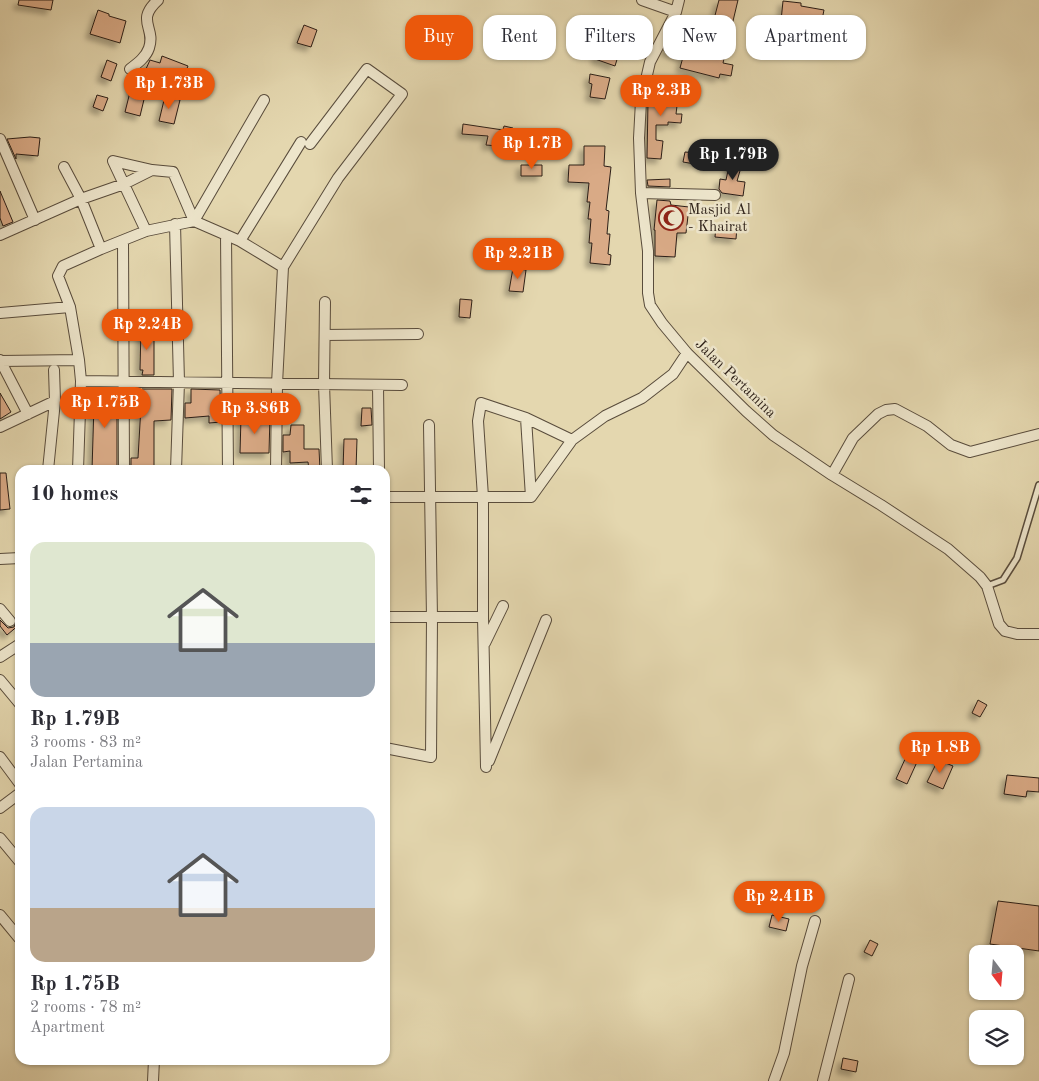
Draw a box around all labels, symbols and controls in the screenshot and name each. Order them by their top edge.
chip: Buy [405,15,473,60]
chip: Rent [483,15,556,60]
chip: Filters [566,15,653,60]
chip: New [663,15,736,60]
chip: Apartment [746,15,866,60]
pin: Rp 1.73B [117,68,221,110]
pin: Rp 2.3B [615,74,707,117]
text: Rp 1.73B [135,76,203,92]
text: Rp 2.3B [631,83,691,99]
pin: Rp 1.7B [486,128,578,170]
text: Rp 1.7B [502,136,562,152]
pin: Rp 1.79B [681,138,785,181]
text: Rp 1.79B [699,147,767,163]
place label: Masjid Al - Khairat [688,203,751,235]
mosque icon: Masjid Al - Khairat [658,205,684,231]
pin: Rp 2.21B [466,238,570,280]
text: Rp 2.21B [484,246,552,262]
pin: Rp 2.24B [95,308,199,351]
text: Rp 2.24B [113,317,181,333]
street label: Jalan Pertamina [692,337,779,422]
pin: Rp 1.75B [53,386,157,429]
pin: Rp 3.86B [203,392,307,435]
text: Rp 1.75B [71,395,139,411]
text: Rp 3.86B [221,401,289,417]
icon: filters [347,481,375,509]
text: 10 homes [30,484,118,505]
icon: home [158,575,248,665]
text: Rp 1.79B [30,709,120,730]
pin: Rp 1.8B [894,732,986,774]
text: 3 rooms · 83 m² [30,735,141,751]
text: Rp 1.8B [910,740,970,756]
text: Jalan Pertamina [30,755,143,771]
icon: home [158,840,248,930]
pin: Rp 2.41B [727,880,831,923]
text: Rp 2.41B [745,889,813,905]
north arrow [969,945,1024,1000]
map controls [969,945,1024,1065]
text: Rp 1.75B [30,974,120,995]
text: 2 rooms · 78 m² [30,1000,141,1016]
button: layers [969,1010,1024,1065]
text: Apartment [30,1020,105,1036]

